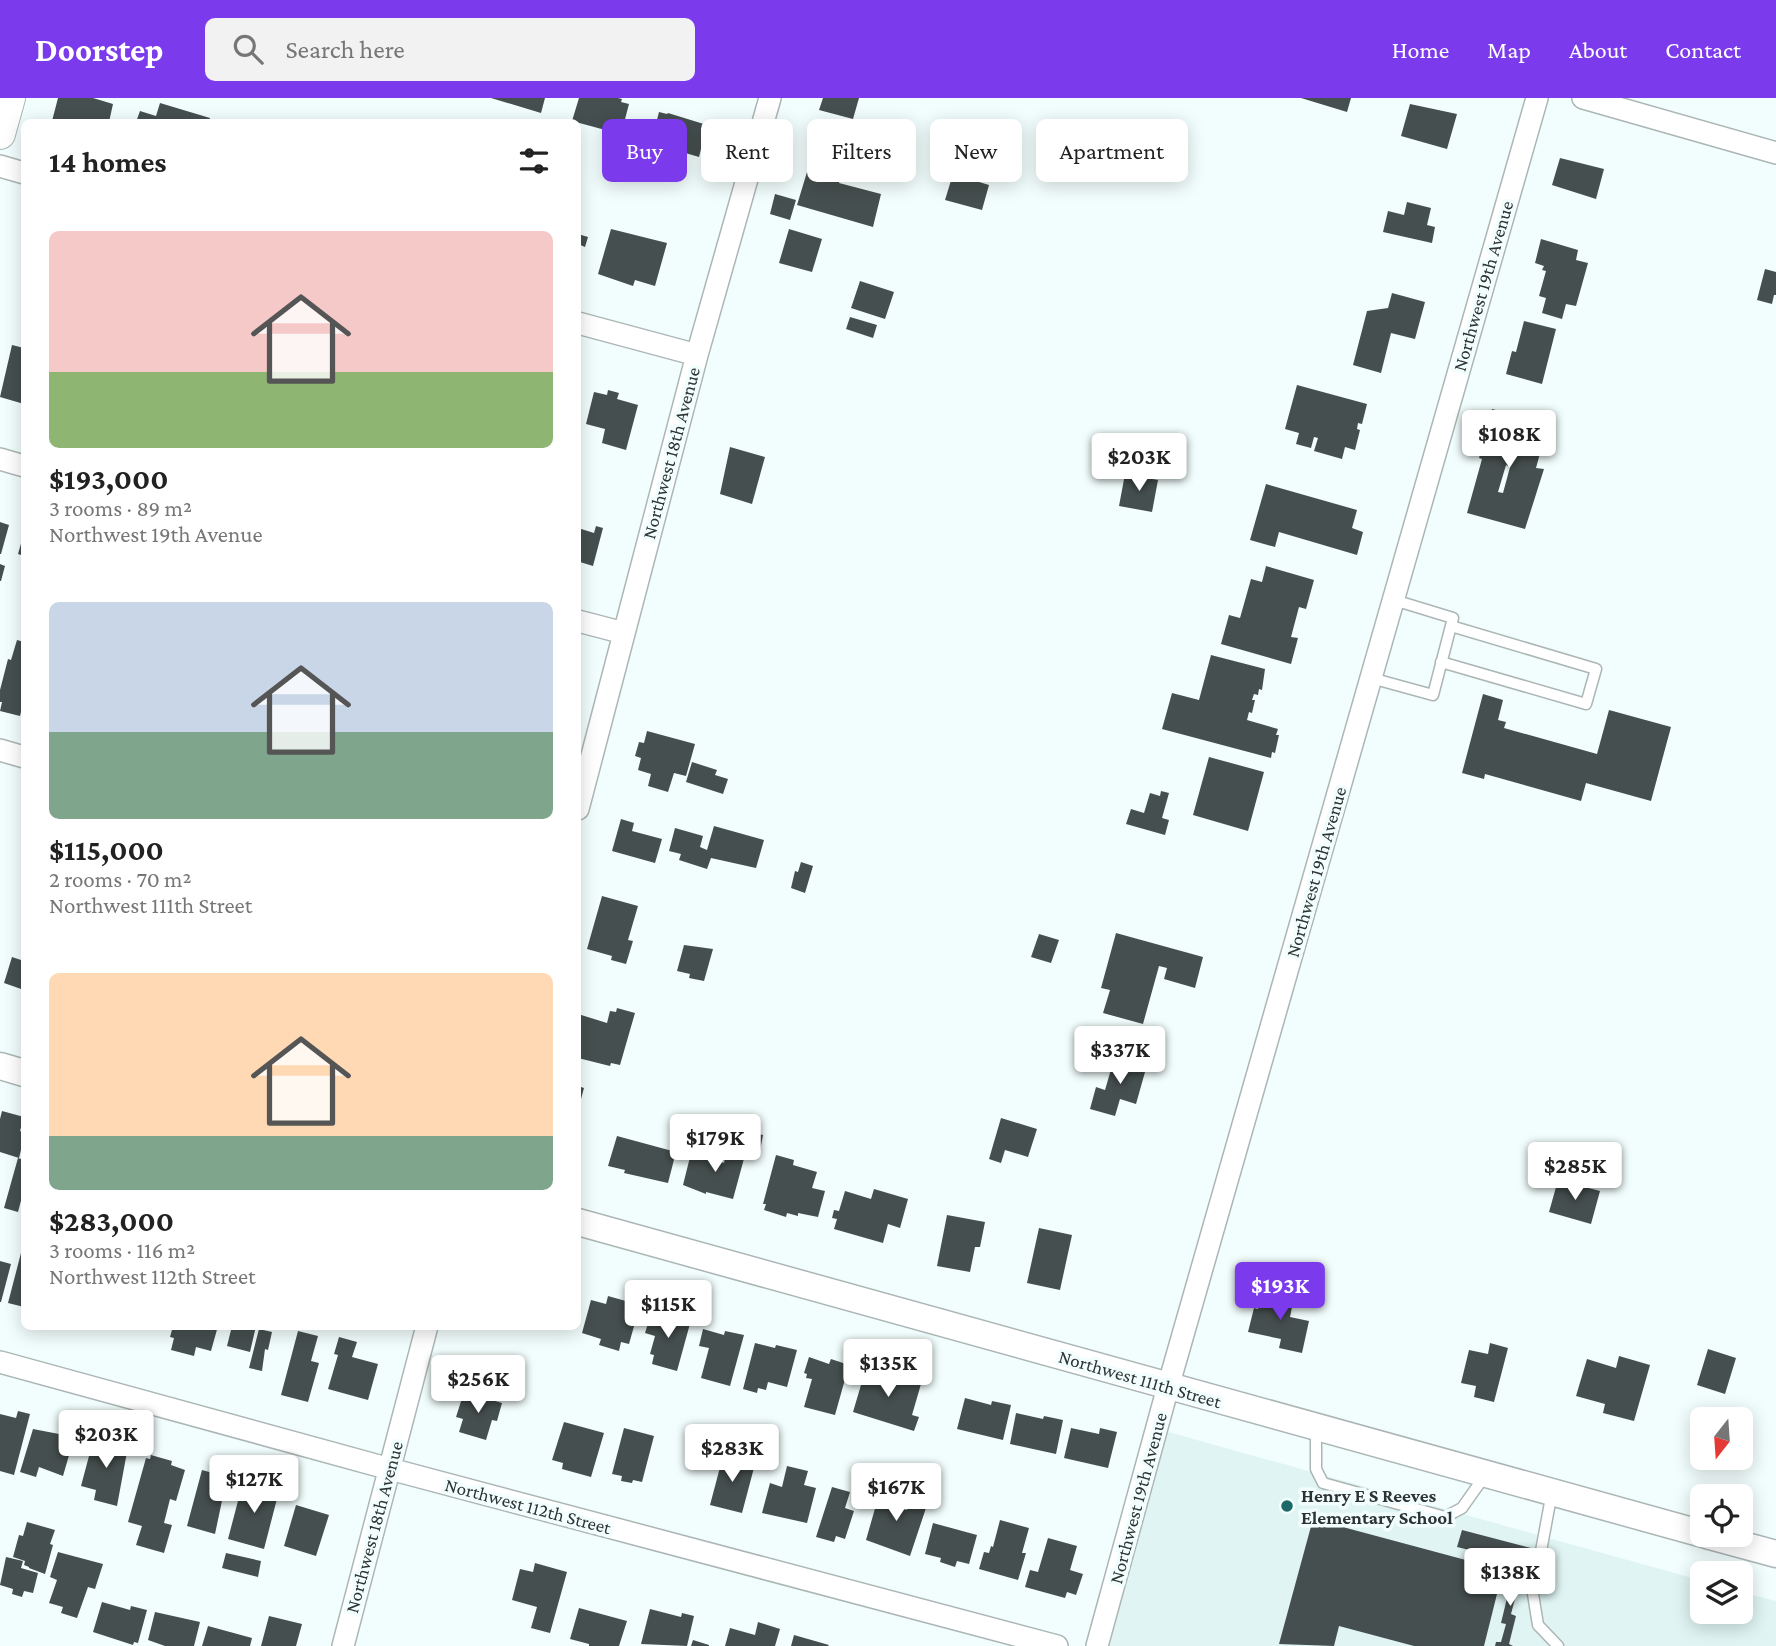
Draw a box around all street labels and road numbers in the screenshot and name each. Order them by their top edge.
street label: Northwest 19th Avenue [1449,198,1517,374]
street label: Northwest 18th Avenue [638,365,704,541]
street label: Northwest 19th Avenue [1282,784,1350,960]
street label: Northwest 111th Street [1056,1346,1224,1412]
street label: Northwest 19th Avenue [1105,1410,1171,1586]
street label: Northwest 18th Avenue [341,1439,407,1615]
street label: Northwest 112th Street [443,1474,614,1538]

